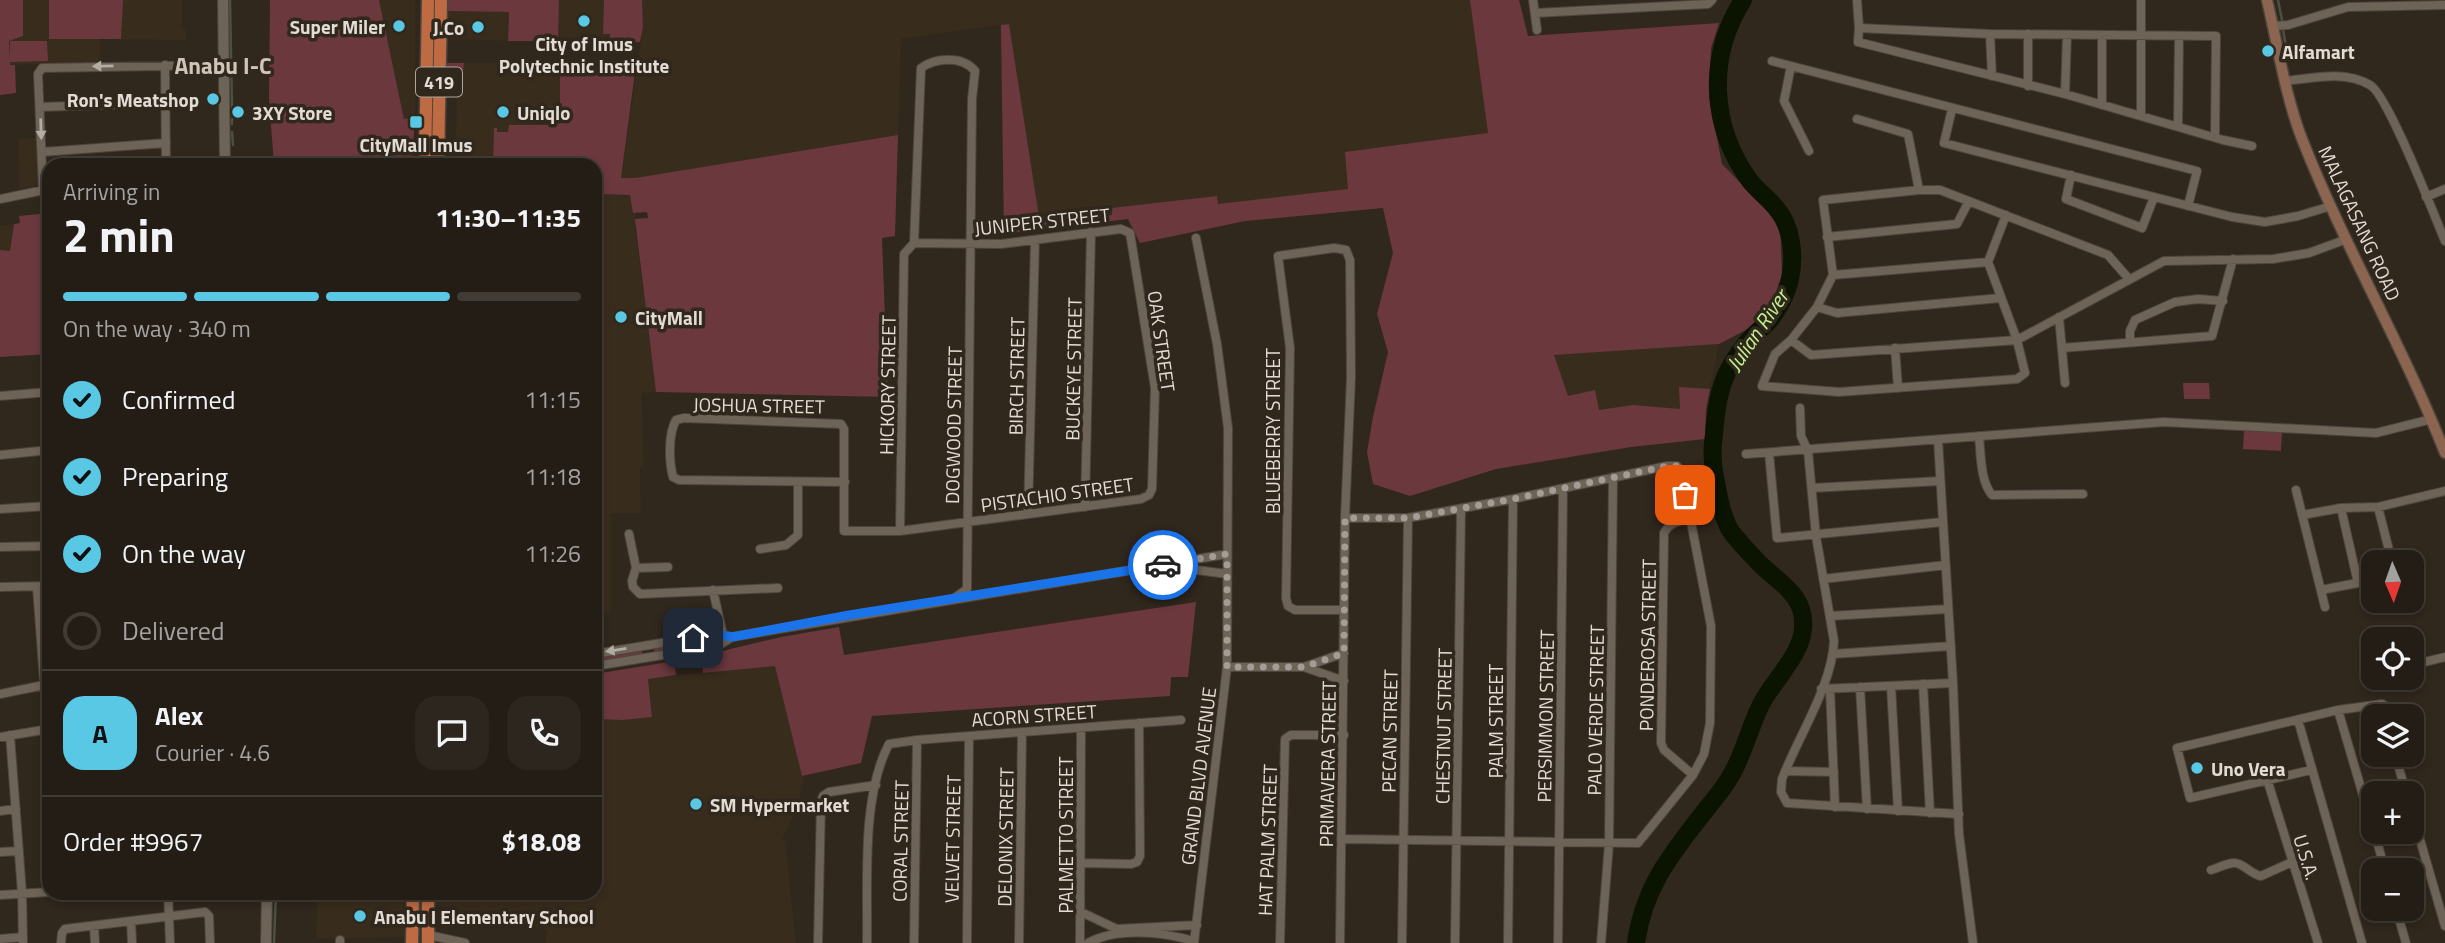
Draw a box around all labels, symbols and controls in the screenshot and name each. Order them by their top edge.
place label: Super Miler [290,12,385,41]
place label: J.Co [433,13,464,42]
marker: City of Imus Polytechnic Institute [576,13,592,29]
marker: Super Miler [391,18,407,34]
marker: J.Co [470,19,486,35]
place label: City of Imus Polytechnic Institute [499,29,669,80]
place label: Alfamart [2282,37,2355,66]
marker: Alfamart [2260,43,2276,59]
district label: Anabu I-C [174,48,272,83]
one-way arrow [91,61,113,72]
road number: 419 [416,68,462,96]
place label: Ron's Meatshop [67,85,199,114]
marker: Ron's Meatshop [205,91,221,107]
place label: 3XY Store [252,98,333,127]
place label: Uniqlo [517,98,570,127]
marker: 3XY Store [230,104,246,120]
marker: Uniqlo [495,104,511,120]
marker: CityMall Imus [408,114,424,130]
one-way arrow [35,119,46,141]
place label: CityMall Imus [360,130,472,159]
street label: MALAGASANG ROAD [2311,141,2409,305]
text: Arriving in [63,174,160,209]
text: 11:30–11:35 [435,198,581,237]
street label: JUNIPER STREET [973,199,1111,243]
text: 2 min [63,200,175,270]
water label: Julian River [1718,281,1797,377]
street label: OAK STREET [1141,289,1183,393]
street label: BUCKEYE STREET [1057,297,1089,441]
place label: CityMall [635,303,703,332]
marker: CityMall [613,309,629,325]
text: On the way · 340 m [63,311,251,346]
street label: HICKORY STREET [871,315,903,455]
street label: BIRCH STREET [1000,317,1032,435]
street label: DOGWOOD STREET [937,346,969,504]
street label: BLUEBERRY STREET [1258,348,1287,514]
text: Confirmed [122,380,236,419]
icon: check [63,381,101,419]
text: 11:15 [524,382,581,417]
street label: JOSHUA STREET [693,389,825,421]
text: Preparing [122,457,228,496]
icon: check [63,458,101,496]
text: 11:18 [524,459,581,494]
pin [1655,465,1715,525]
street label: PISTACHIO STREET [979,469,1135,519]
icon: bag [1666,476,1704,514]
courier [1128,530,1198,600]
text: On the way [122,534,246,573]
icon: check [63,535,101,573]
text: 11:26 [524,536,581,571]
icon: car [1144,546,1182,584]
north arrow [2361,550,2424,612]
map controls [2361,550,2424,921]
street label: PONDEROSA STREET [1631,559,1663,731]
pin [663,608,723,668]
text: Delivered [122,611,225,650]
icon: home [674,619,712,657]
street label: PALO VERDE STREET [1579,624,1611,796]
button: locate [2361,627,2424,690]
street label: PERSIMMON STREET [1529,629,1561,803]
one-way arrow [605,645,627,656]
street label: CHESTNUT STREET [1427,648,1459,804]
street label: PALM STREET [1481,664,1510,778]
street label: PECAN STREET [1373,669,1405,793]
street label: PRIMAVERA STREET [1311,681,1343,847]
street label: GRAND BLVD AVENUE [1173,685,1223,867]
text: Alex [155,696,203,735]
button: chat [415,696,489,770]
button: phone [507,696,581,770]
street label: ACORN STREET [970,696,1098,734]
button: layers [2361,704,2424,767]
text: A [92,714,108,753]
text: Courier · 4.6 [155,735,270,770]
place label: Uno Vera [2211,754,2286,783]
street label: PALMETTO STREET [1051,757,1080,913]
marker: Uno Vera [2189,760,2205,776]
street label: HAT PALM STREET [1250,764,1284,916]
street label: DELONIX STREET [989,767,1021,907]
street label: VELVET STREET [936,775,968,903]
street label: CORAL STREET [884,780,916,902]
button: + [2361,781,2424,844]
place label: SM Hypermarket [710,790,849,819]
marker: SM Hypermarket [688,796,704,812]
text: Order #9967 [63,822,203,861]
text: $18.08 [502,822,581,861]
street label: U.S.A. [2286,831,2328,883]
button: − [2361,858,2424,921]
place label: Anabu I Elementary School [374,902,594,931]
marker: Anabu I Elementary School [352,908,368,924]

